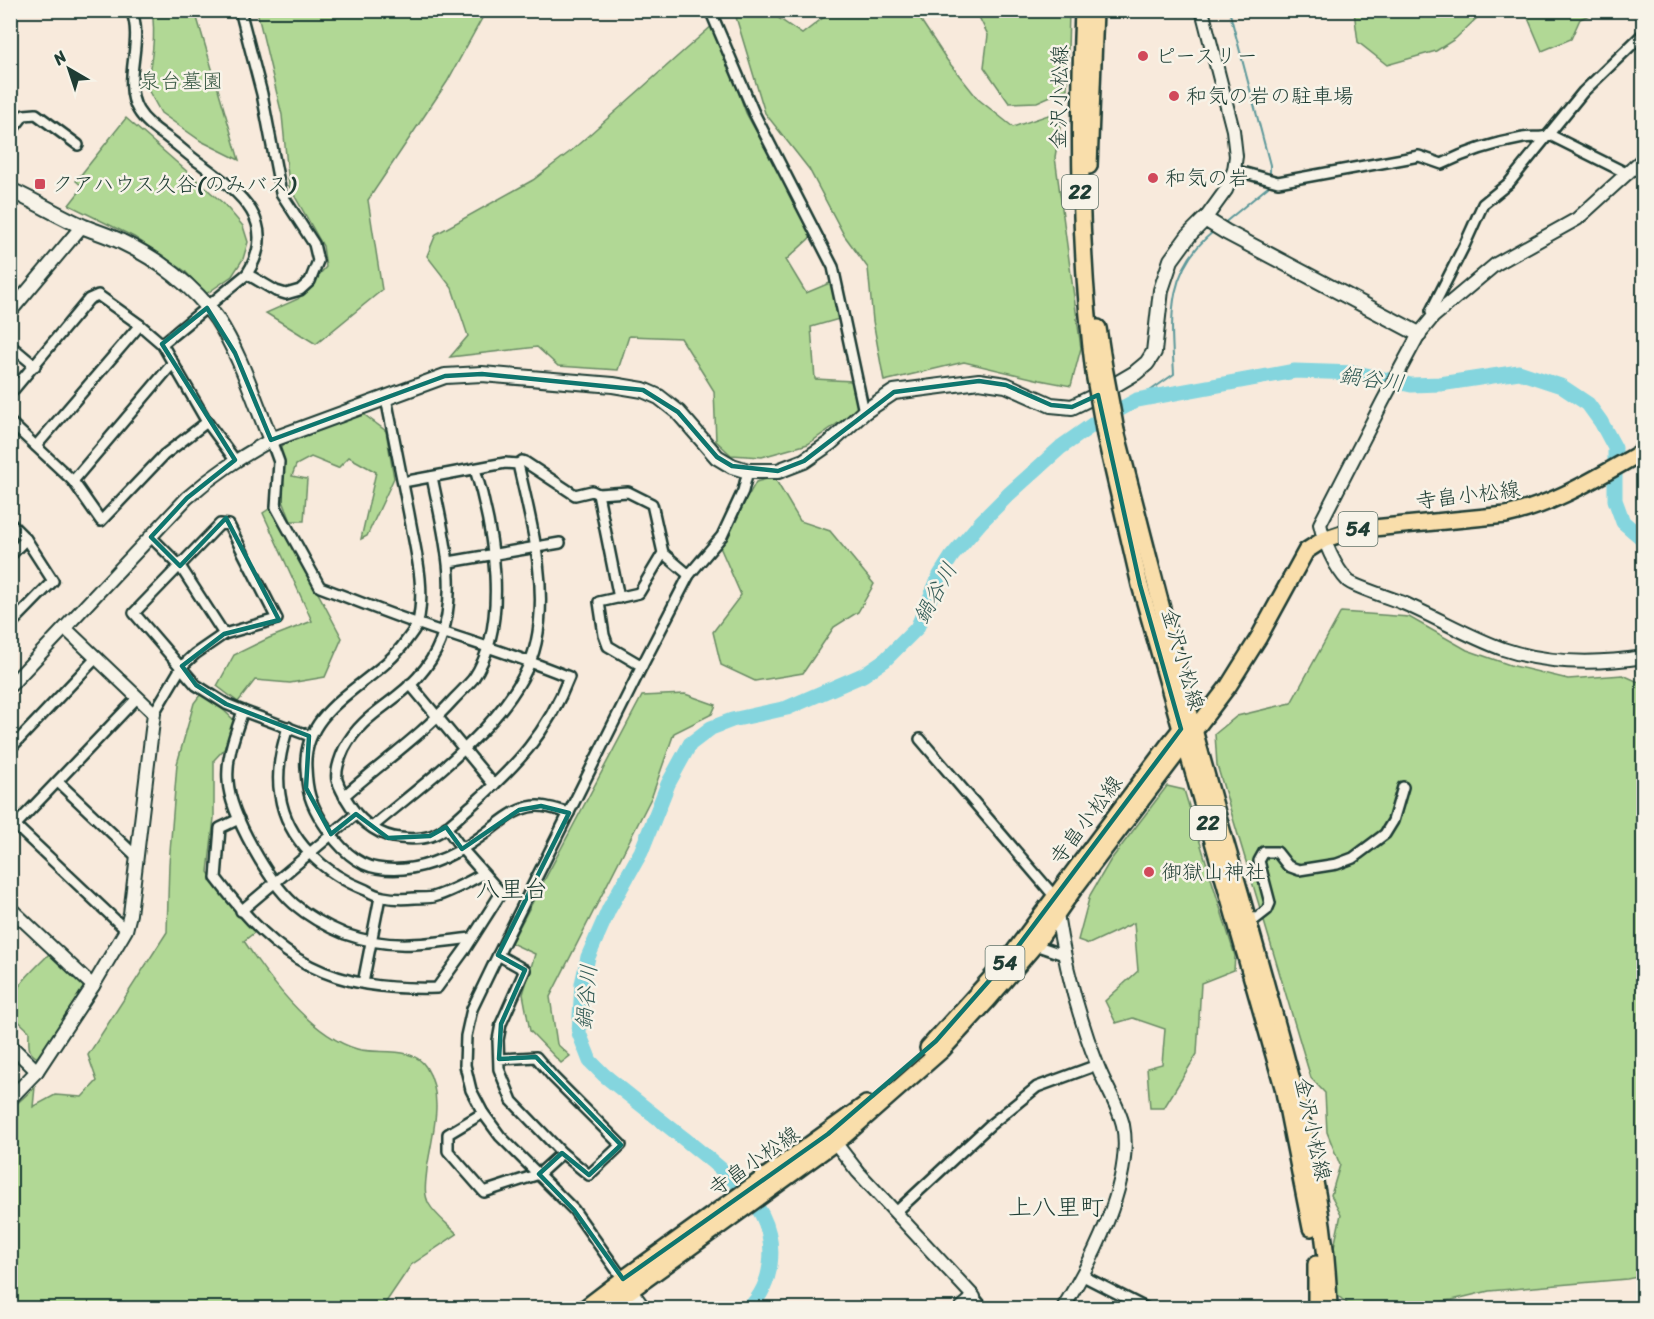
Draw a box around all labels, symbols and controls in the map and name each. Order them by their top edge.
place label: ピースリー [1155,37,1258,75]
north arrow [39,39,99,99]
text: N [46,42,74,73]
street label: 金沢小松線 [1039,44,1079,150]
marker: ピースリー [1136,49,1150,63]
park label: 泉台墓園 [139,62,223,100]
place label: 和気の岩の駐車場 [1186,77,1354,115]
marker: 和気の岩の駐車場 [1167,89,1181,103]
place label: 和気の岩 [1165,159,1249,197]
place label: クアハウス久谷(のみバス) [52,165,297,203]
marker: 和気の岩 [1146,171,1160,185]
road number: 22 [1062,175,1098,209]
marker: クアハウス久谷(のみバス) [33,177,47,191]
water label: 鍋谷川 [1337,355,1407,403]
street label: 寺畠小松線 [1414,470,1522,520]
road number: 54 [1338,512,1378,546]
water label: 鍋谷川 [902,555,968,631]
street label: 金沢小松線 [1150,603,1216,715]
street label: 寺畠小松線 [1039,767,1133,873]
road number: 22 [1190,806,1226,840]
place label: 御獄山神社 [1161,853,1266,891]
marker: 御獄山神社 [1142,865,1156,879]
district label: 八里台 [476,868,548,910]
road number: 54 [986,946,1024,980]
water label: 鍋谷川 [564,962,608,1032]
street label: 金沢小松線 [1283,1074,1343,1184]
street label: 寺畠小松線 [700,1115,808,1207]
district label: 上八里町 [1008,1186,1104,1228]

